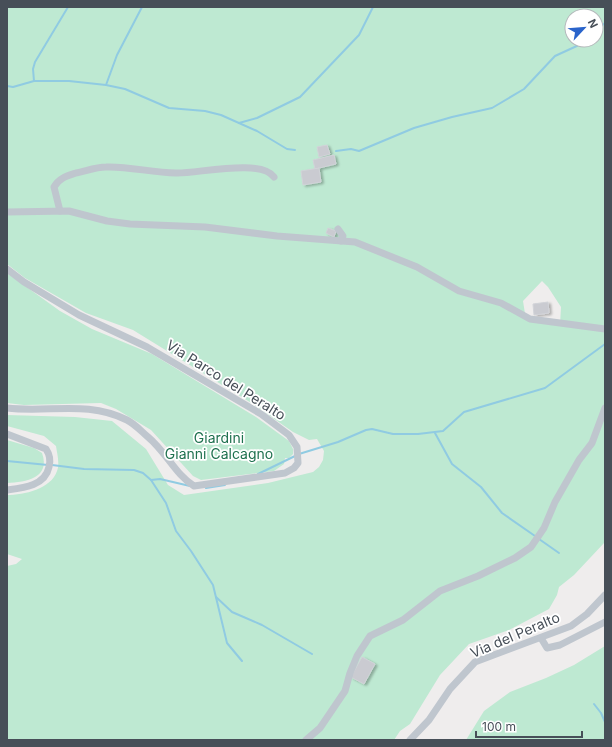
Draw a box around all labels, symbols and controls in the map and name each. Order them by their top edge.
north arrow [564,8,604,48]
text: N [585,17,601,30]
street label: Via Parco del Peralto [163,336,289,423]
park label: Giardini Gianni Calcagno [165,429,273,462]
street label: Via del Peralto [468,608,562,661]
scale bar [476,713,582,739]
text: 100 m [482,719,516,734]

